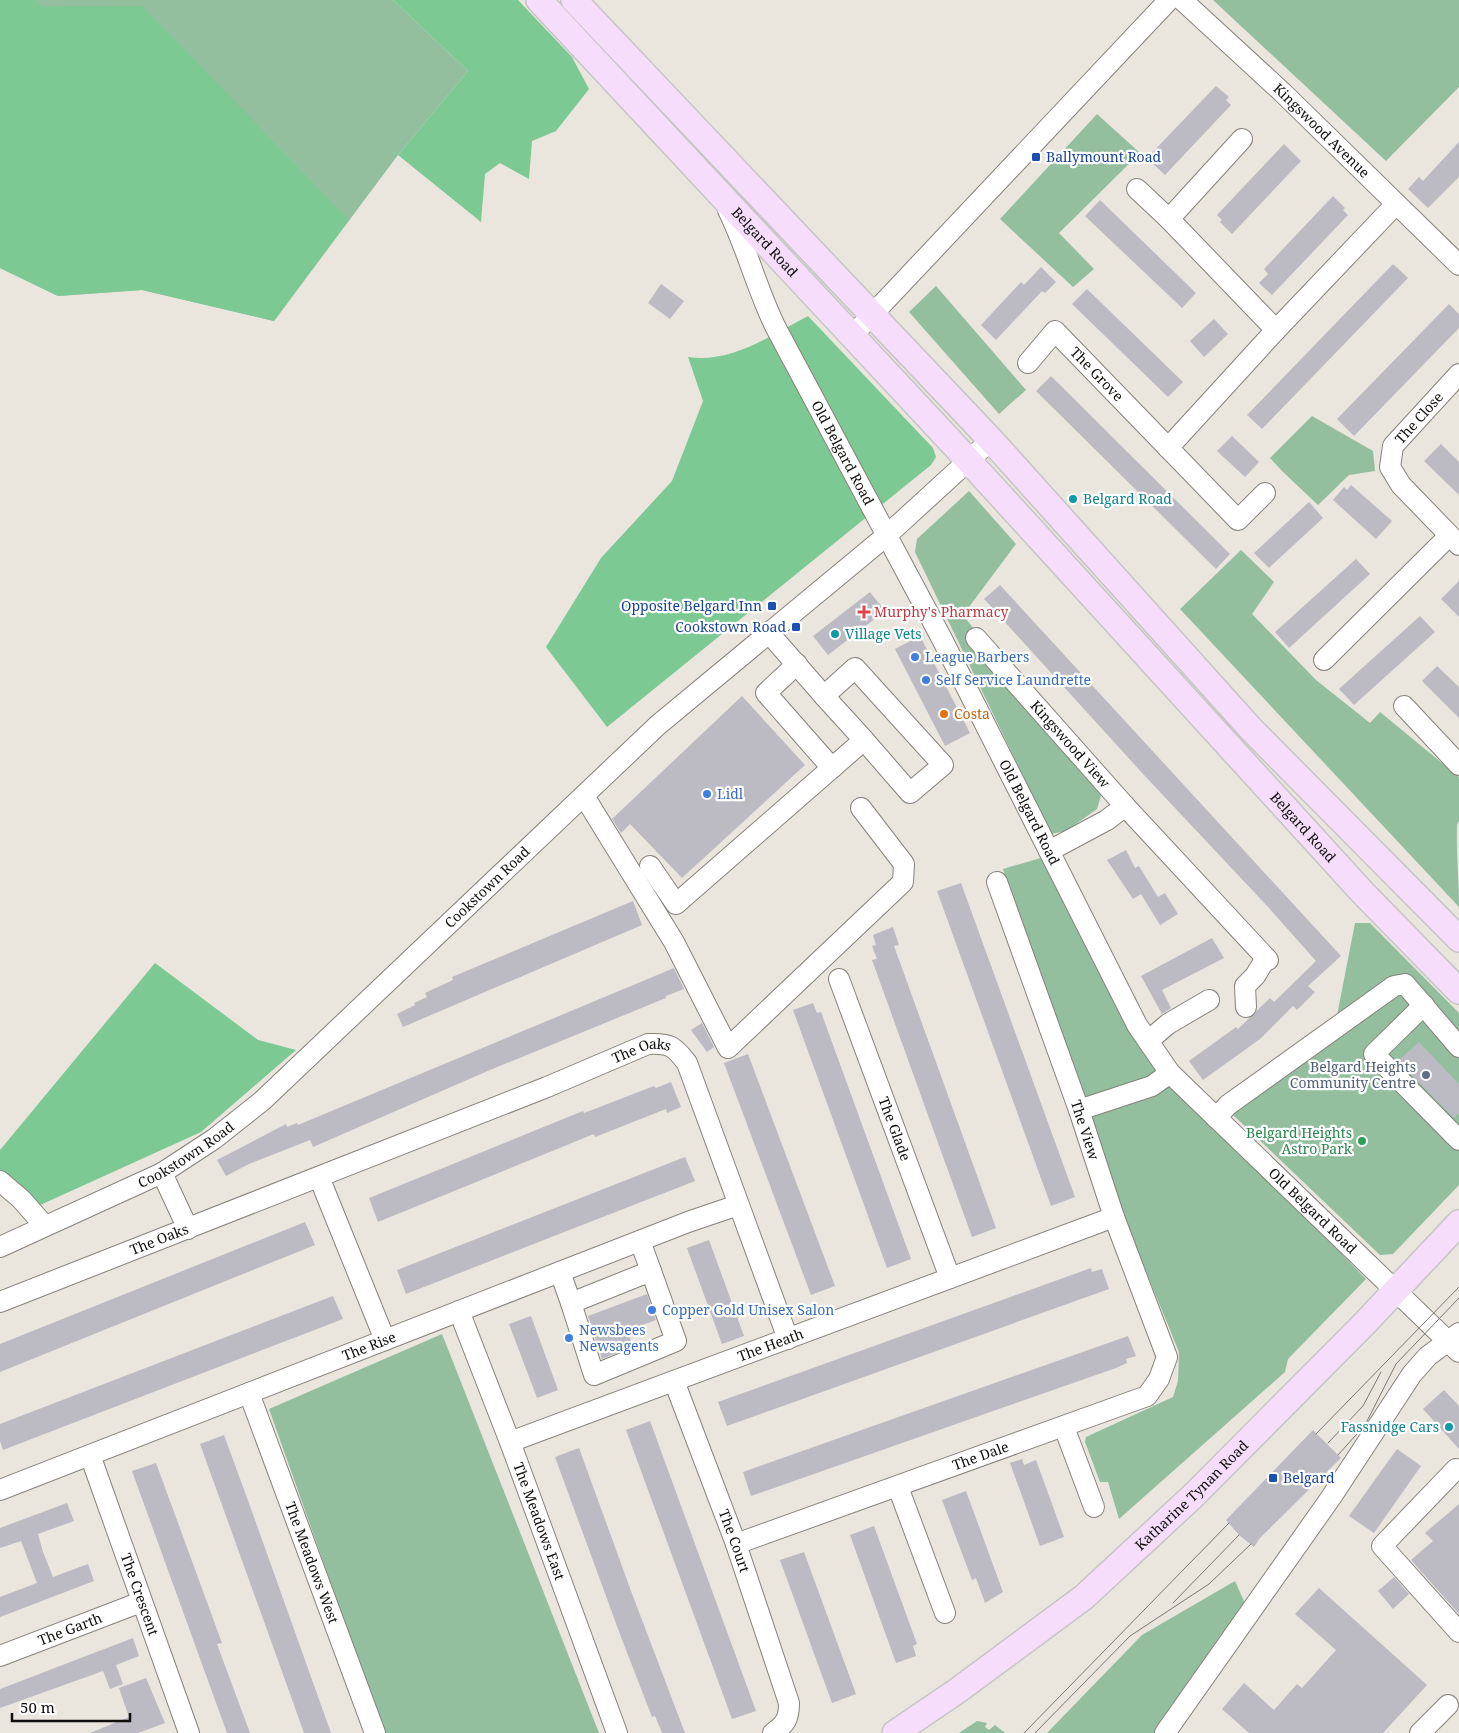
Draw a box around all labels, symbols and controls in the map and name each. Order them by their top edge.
street label: Kingswood Avenue [1269,79,1374,182]
place label: Ballymount Road [1046,147,1162,166]
marker: Ballymount Road [1030,151,1042,163]
street label: Belgard Road [728,203,803,281]
street label: The Grove [1066,342,1128,405]
street label: The Close [1390,388,1447,448]
street label: Old Belgard Road [807,397,879,509]
place label: Belgard Road [1083,489,1172,508]
marker: Belgard Road [1067,493,1079,505]
place label: Opposite Belgard Inn [621,596,762,615]
marker: Opposite Belgard Inn [766,600,778,612]
place label: Murphy's Pharmacy [874,602,1009,621]
marker: Murphy's Pharmacy [858,606,870,618]
place label: Cookstown Road [675,617,786,636]
marker: Cookstown Road [790,621,802,633]
place label: Village Vets [845,624,922,643]
marker: Village Vets [829,628,841,640]
place label: League Barbers [925,647,1029,666]
marker: League Barbers [909,651,921,663]
place label: Self Service Laundrette [936,670,1091,689]
marker: Self Service Laundrette [920,674,932,686]
street label: Kingswood View [1027,696,1115,792]
place label: Costa [954,704,990,723]
marker: Costa [938,708,950,720]
street label: Old Belgard Road [995,756,1065,868]
place label: Lidl [717,784,744,803]
marker: Lidl [701,788,713,800]
street label: Belgard Road [1266,788,1341,866]
street label: Cookstown Road [440,841,534,932]
street label: The Oaks [609,1034,674,1067]
place label: Belgard Heights Community Centre [1290,1057,1416,1092]
marker: Belgard Heights Community Centre [1420,1069,1432,1081]
street label: The Glade [875,1094,916,1164]
street label: The View [1067,1097,1104,1163]
street label: Cookstown Road [135,1117,238,1192]
place label: Belgard Heights Astro Park [1246,1123,1353,1158]
marker: Belgard Heights Astro Park [1356,1135,1368,1147]
street label: Old Belgard Road [1265,1163,1362,1258]
street label: The Oaks [127,1219,191,1259]
place label: Copper Gold Unisex Salon [662,1300,834,1319]
marker: Copper Gold Unisex Salon [646,1304,658,1316]
place label: Newsbees Newsagents [579,1320,659,1355]
street label: The Heath [735,1324,806,1365]
street label: The Rise [339,1327,398,1365]
marker: Newsbees Newsagents [563,1332,575,1344]
place label: Fassnidge Cars [1341,1417,1439,1436]
marker: Fassnidge Cars [1443,1421,1455,1433]
street label: Katharine Tynan Road [1131,1436,1252,1554]
street label: The Dale [950,1437,1011,1474]
street label: The Meadows East [509,1460,570,1582]
place label: Belgard [1283,1468,1335,1487]
marker: Belgard [1267,1472,1279,1484]
street label: The Meadows West [281,1499,344,1626]
street label: The Court [715,1507,755,1575]
street label: The Crescent [117,1551,164,1638]
street label: The Garth [35,1608,105,1650]
scale bar [12,1690,130,1722]
text: 50 m [20,1697,55,1717]

